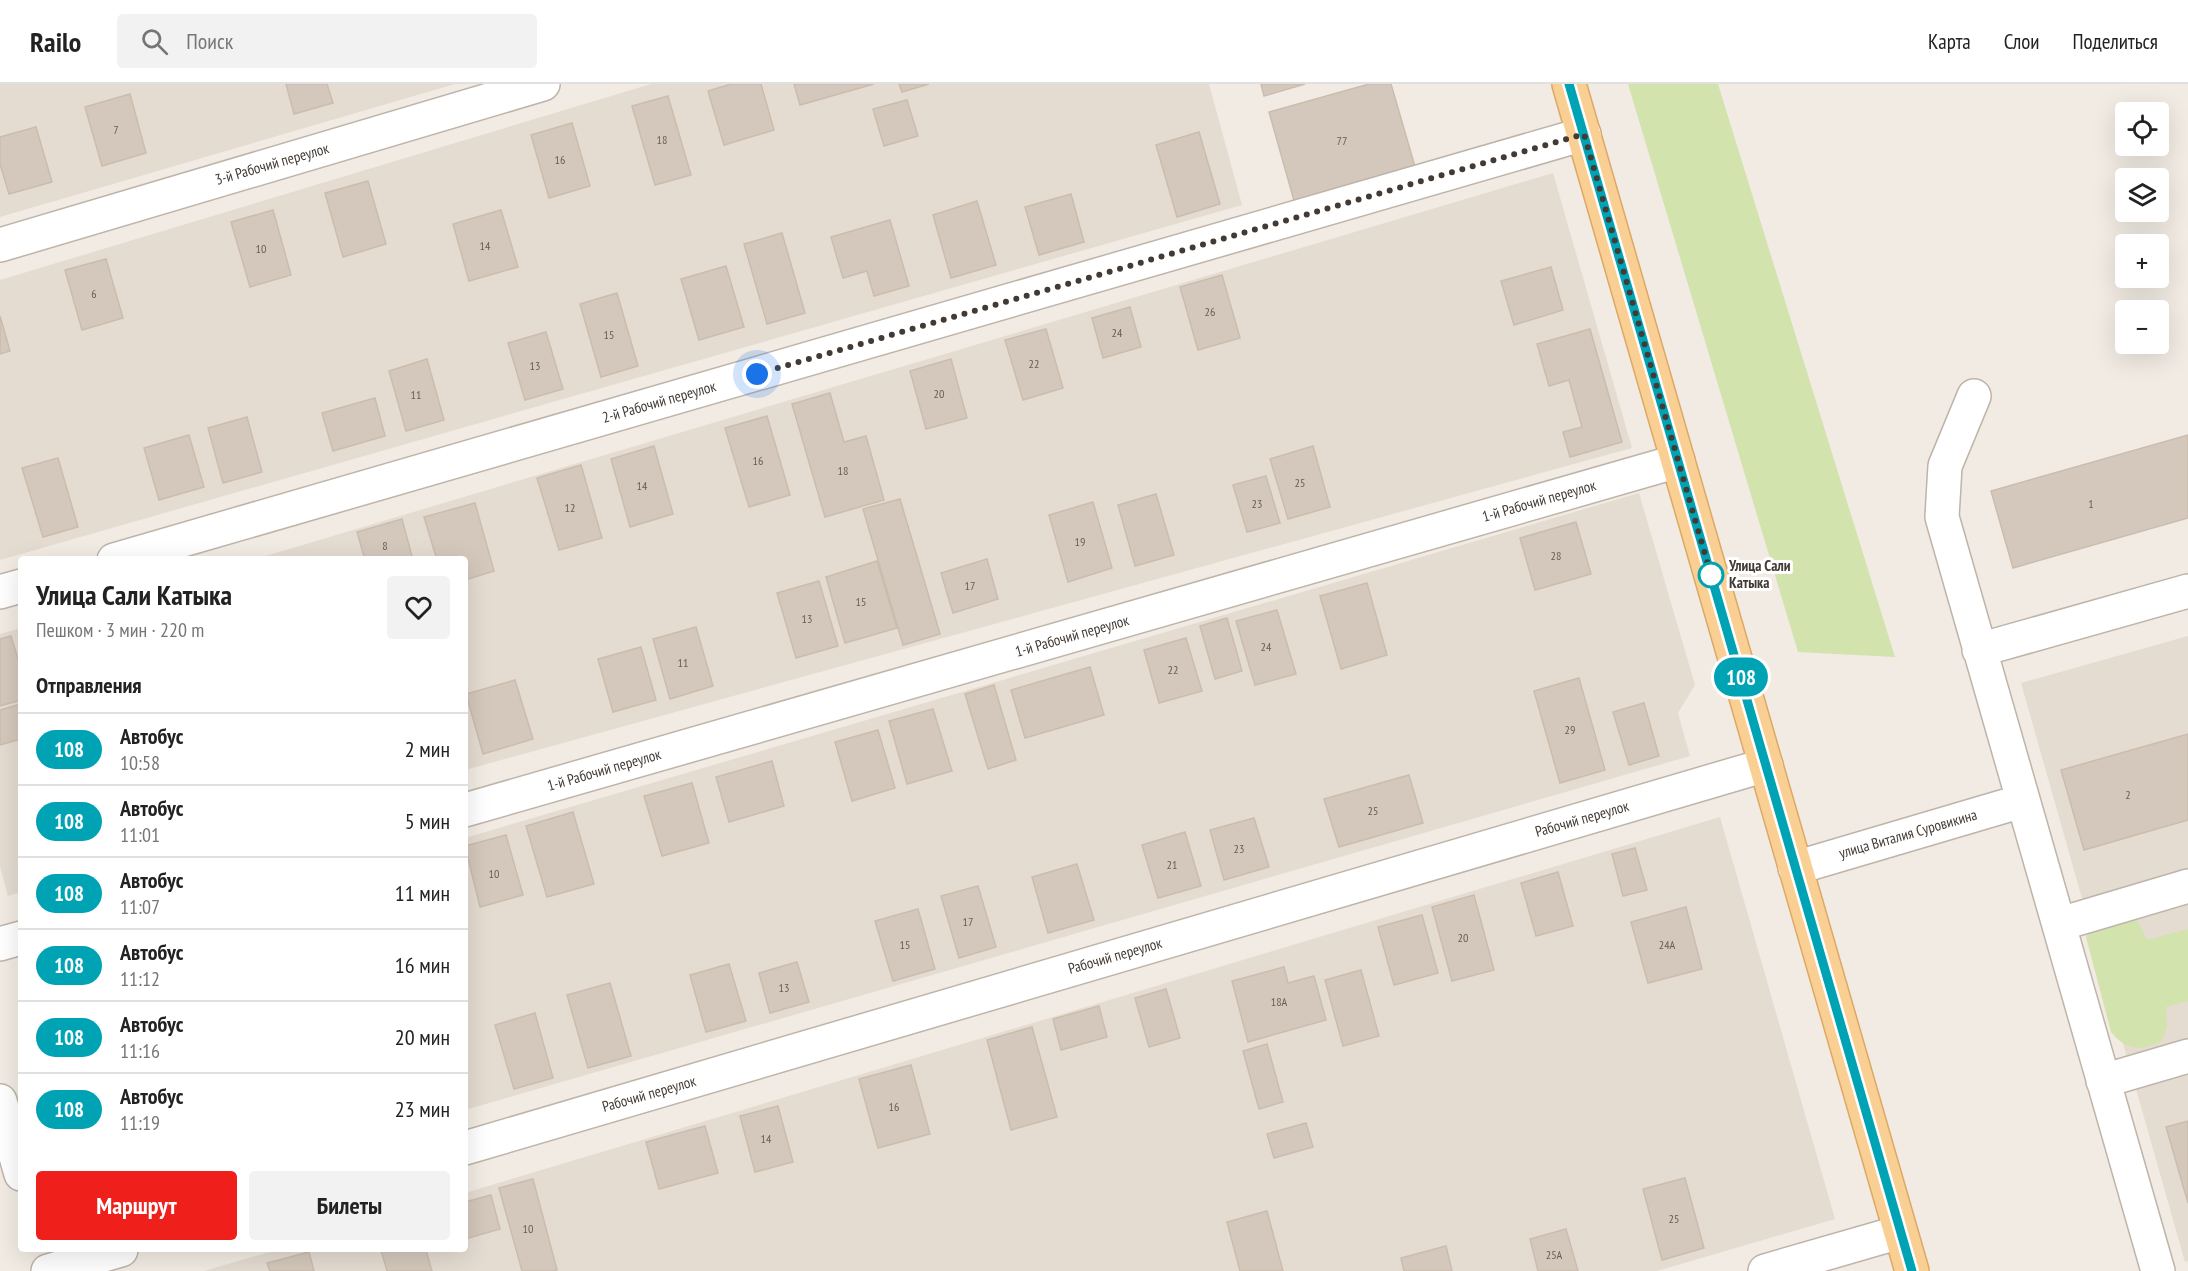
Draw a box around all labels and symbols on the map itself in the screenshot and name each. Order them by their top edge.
house number: 7 [113,122,119,137]
house number: 18 [657,132,667,147]
house number: 77 [1337,133,1347,148]
street label: 3-й Рабочий переулок [213,138,331,189]
house number: 16 [555,152,565,167]
house number: 14 [480,238,491,253]
house number: 10 [256,241,266,256]
house number: 6 [91,286,97,301]
house number: 26 [1205,304,1215,319]
house number: 24 [1112,325,1123,340]
house number: 15 [604,327,614,342]
house number: 22 [1029,356,1039,371]
house number: 13 [530,358,540,373]
your location [742,359,772,389]
street label: 2-й Рабочий переулок [600,376,718,427]
house number: 20 [934,386,944,401]
house number: 11 [411,387,421,402]
house number: 16 [753,453,763,468]
house number: 18 [838,463,848,478]
house number: 25 [1295,475,1305,490]
street label: 1-й Рабочий переулок [1480,475,1598,526]
house number: 14 [637,478,648,493]
house number: 23 [1252,496,1262,511]
house number: 1 [2088,496,2094,511]
house number: 12 [565,500,575,515]
house number: 19 [1075,534,1085,549]
house number: 8 [382,538,388,553]
house number: 28 [1551,548,1561,563]
place label: Улица Сали Катыка [1728,556,1791,592]
marker: Улица Сали Катыка [1698,562,1724,588]
house number: 17 [965,578,975,593]
house number: 15 [856,594,866,609]
street label: 1-й Рабочий переулок [1013,610,1131,661]
house number: 13 [802,611,812,626]
house number: 24 [1261,639,1272,654]
house number: 11 [678,655,688,670]
line badge: 108 [1706,658,1776,696]
house number: 22 [1168,662,1178,677]
house number: 29 [1565,722,1575,737]
street label: 1-й Рабочий переулок [545,744,663,795]
house number: 2 [2125,787,2131,802]
street label: Рабочий переулок [1533,796,1631,841]
house number: 25 [1368,803,1378,818]
street label: улица Виталия Суровикина [1837,805,1979,862]
house number: 23 [1234,841,1244,856]
house number: 21 [1167,857,1177,872]
house number: 10 [489,866,499,881]
house number: 17 [963,914,973,929]
house number: 20 [1458,930,1468,945]
street label: Рабочий переулок [1066,933,1164,978]
house number: 15 [900,937,910,952]
house number: 24А [1659,937,1676,952]
house number: 13 [779,980,789,995]
house number: 18А [1271,994,1288,1009]
street label: Рабочий переулок [600,1071,698,1116]
house number: 16 [889,1099,899,1114]
house number: 14 [761,1131,772,1146]
house number: 25 [1669,1211,1679,1226]
house number: 10 [523,1221,533,1236]
house number: 25А [1546,1247,1563,1262]

